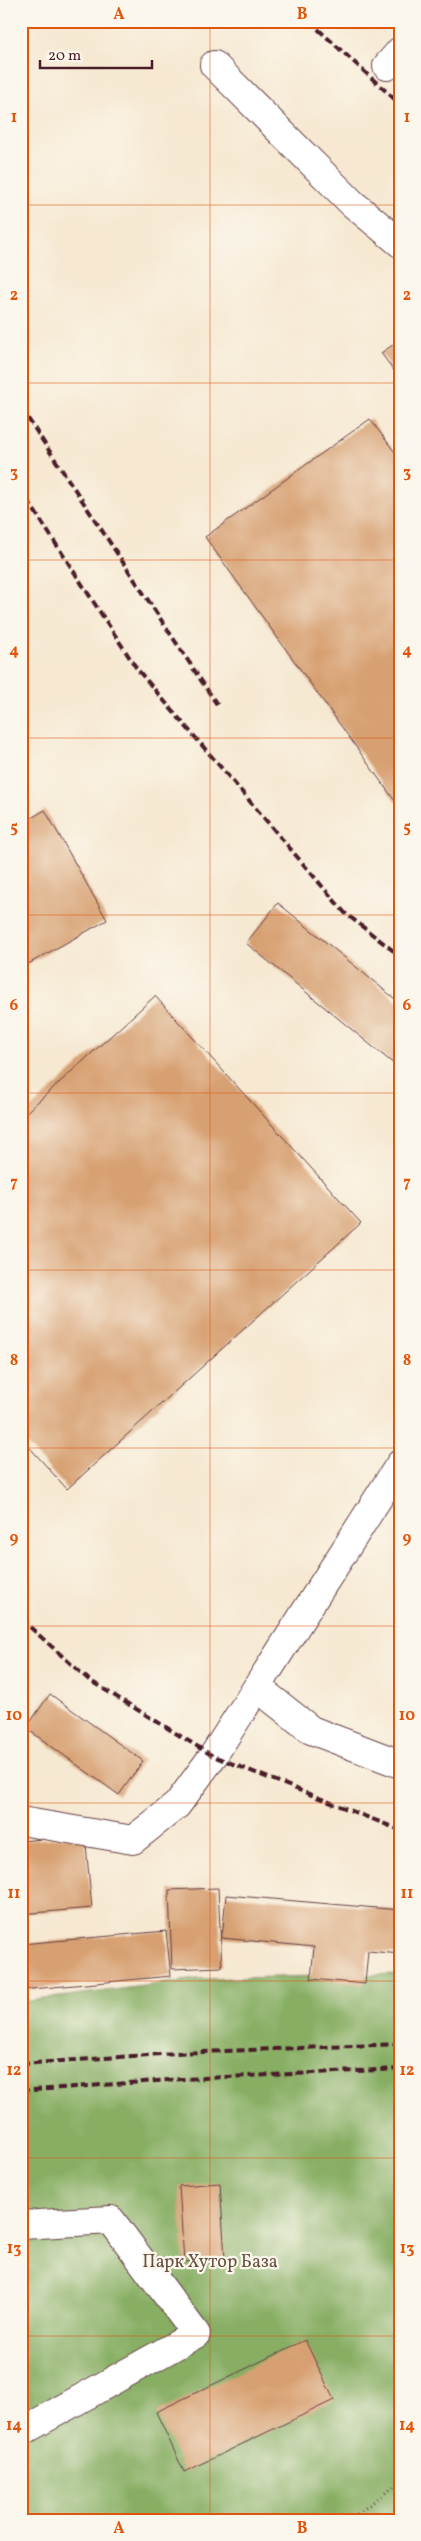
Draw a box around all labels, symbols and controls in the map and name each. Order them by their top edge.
text: A [113,4,125,26]
text: B [297,4,308,26]
scale bar [40,38,152,70]
text: 20 m [48,46,81,67]
text: 1 [11,107,17,129]
text: 1 [404,107,410,129]
text: 2 [10,285,18,307]
text: 2 [403,285,411,307]
text: 3 [10,462,18,484]
text: 3 [403,462,411,484]
text: 4 [9,640,19,662]
text: 4 [402,640,412,662]
text: 5 [10,817,18,839]
text: 5 [403,817,411,839]
text: 6 [10,995,19,1017]
text: 6 [403,995,412,1017]
text: 7 [10,1172,18,1194]
text: 7 [403,1172,411,1194]
text: 8 [10,1350,18,1372]
text: 8 [403,1350,411,1372]
text: 9 [10,1528,19,1550]
text: 9 [403,1528,412,1550]
text: 10 [6,1705,22,1727]
text: 10 [399,1705,415,1727]
text: 11 [8,1883,20,1905]
text: 11 [401,1883,413,1905]
text: 12 [7,2060,21,2082]
text: 12 [400,2060,414,2082]
text: 13 [7,2238,21,2260]
text: 13 [400,2238,414,2260]
park label: Парк Хутор База [142,2250,278,2275]
text: 14 [6,2415,22,2437]
text: 14 [399,2415,415,2437]
text: A [113,2518,125,2540]
text: B [297,2518,308,2540]

